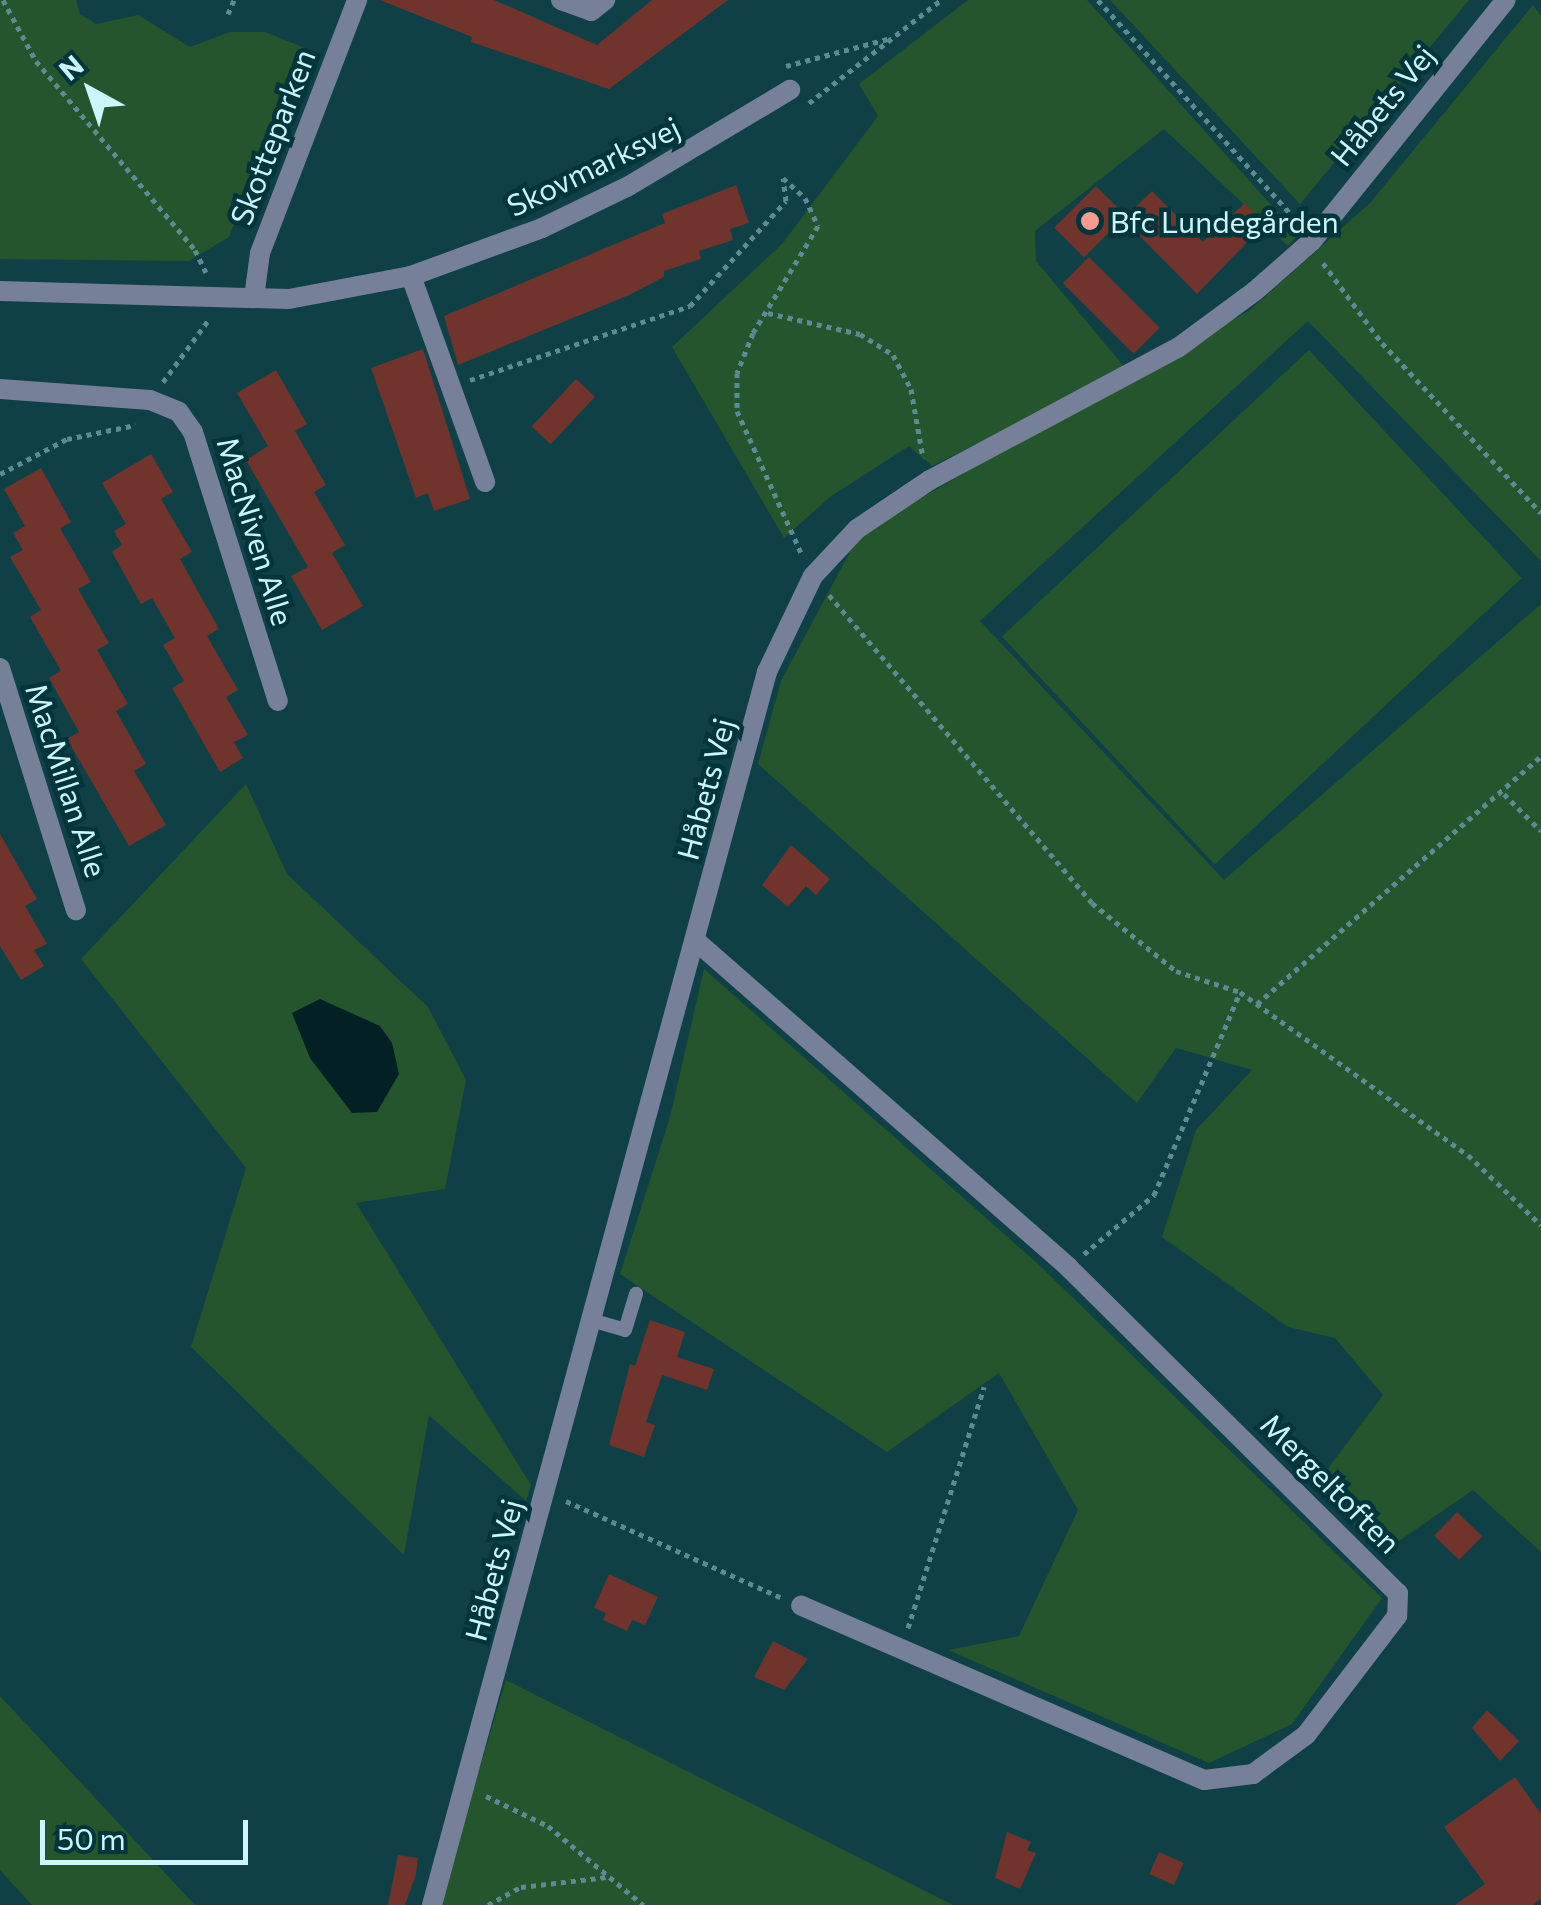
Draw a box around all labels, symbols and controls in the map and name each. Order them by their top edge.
street label: Håbets Vej [1322,37,1442,173]
north arrow [40,40,140,140]
street label: Skotteparken [222,44,322,230]
text: N [52,47,90,87]
street label: Skovmarksvej [501,109,685,223]
place label: Bfc Lundegården [1110,203,1339,239]
marker: Bfc Lundegården [1079,210,1101,232]
street label: MacNiven Alle [210,433,302,629]
street label: MacMillan Alle [19,679,115,881]
street label: Håbets Vej [669,714,741,864]
street label: Mergeltoften [1254,1406,1408,1560]
street label: Håbets Vej [457,1495,529,1645]
scale bar [45,1800,252,1862]
text: 50 m [57,1819,126,1856]

